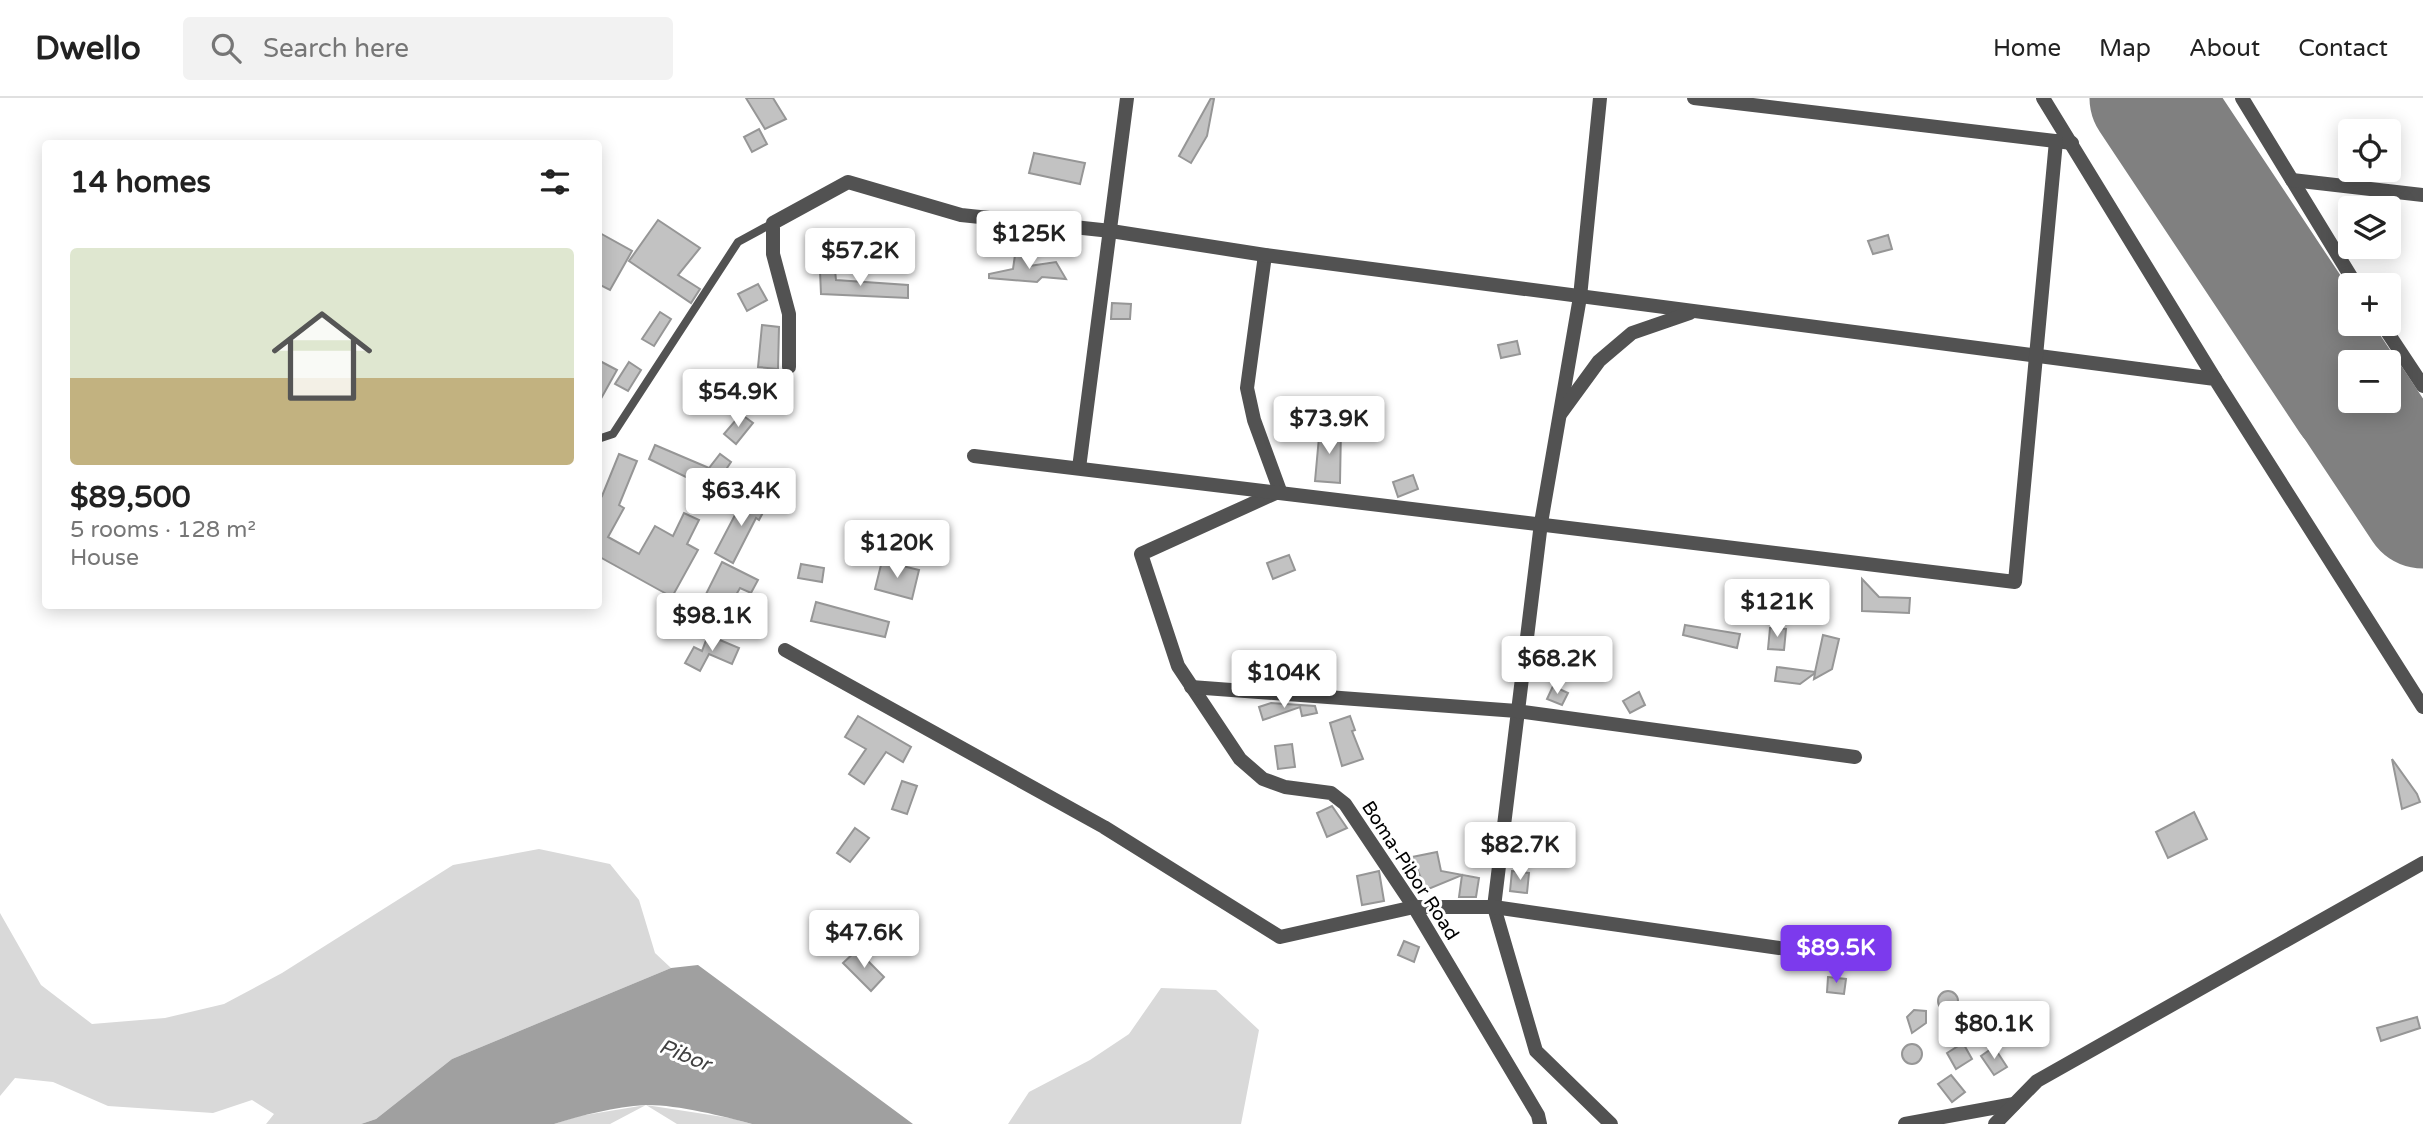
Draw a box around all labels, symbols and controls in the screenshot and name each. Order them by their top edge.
search box [183,17,673,80]
text: Dwello [35,29,141,68]
icon: search [207,29,245,67]
text: Search here [263,33,409,64]
text: Home [1993,34,2061,63]
text: Map [2099,34,2151,63]
text: About [2189,34,2260,63]
text: Contact [2298,34,2388,63]
map controls [2338,119,2401,413]
button: locate [2338,119,2401,182]
icon: filters [536,163,574,201]
text: 14 homes [70,164,211,201]
button: layers [2338,196,2401,259]
pin: $125K [980,212,1078,271]
text: $125K [993,220,1065,248]
pin: $57.2K [803,228,917,288]
text: $57.2K [821,237,899,265]
button: + [2338,273,2401,336]
icon: home [259,293,385,419]
button: − [2338,350,2401,413]
pin: $54.9K [681,370,795,429]
text: $54.9K [699,378,777,406]
pin: $73.9K [1272,396,1386,456]
text: $73.9K [1290,405,1368,433]
pin: $63.4K [684,468,798,528]
text: $63.4K [702,477,780,505]
text: $89,500 [70,479,190,516]
text: 5 rooms · 128 m² [70,516,256,544]
pin: $120K [848,520,946,580]
text: $120K [861,529,933,557]
text: House [70,544,139,572]
pin: $121K [1728,580,1826,639]
text: $121K [1741,588,1813,616]
pin: $98.1K [655,594,769,653]
text: $98.1K [673,602,751,630]
pin: $68.2K [1500,636,1614,696]
text: $68.2K [1518,645,1596,673]
pin: $104K [1235,650,1333,710]
text: $104K [1248,659,1320,687]
street label: Boma-Pibor Road [1357,797,1463,944]
pin: $82.7K [1463,822,1577,882]
text: $82.7K [1481,831,1559,859]
pin: $47.6K [807,910,921,970]
text: $47.6K [825,919,903,947]
pin: $89.5K [1779,926,1893,985]
text: $89.5K [1797,934,1875,962]
pin: $80.1K [1937,1002,2051,1061]
text: $80.1K [1955,1010,2033,1038]
water label: Pibor [655,1034,717,1078]

